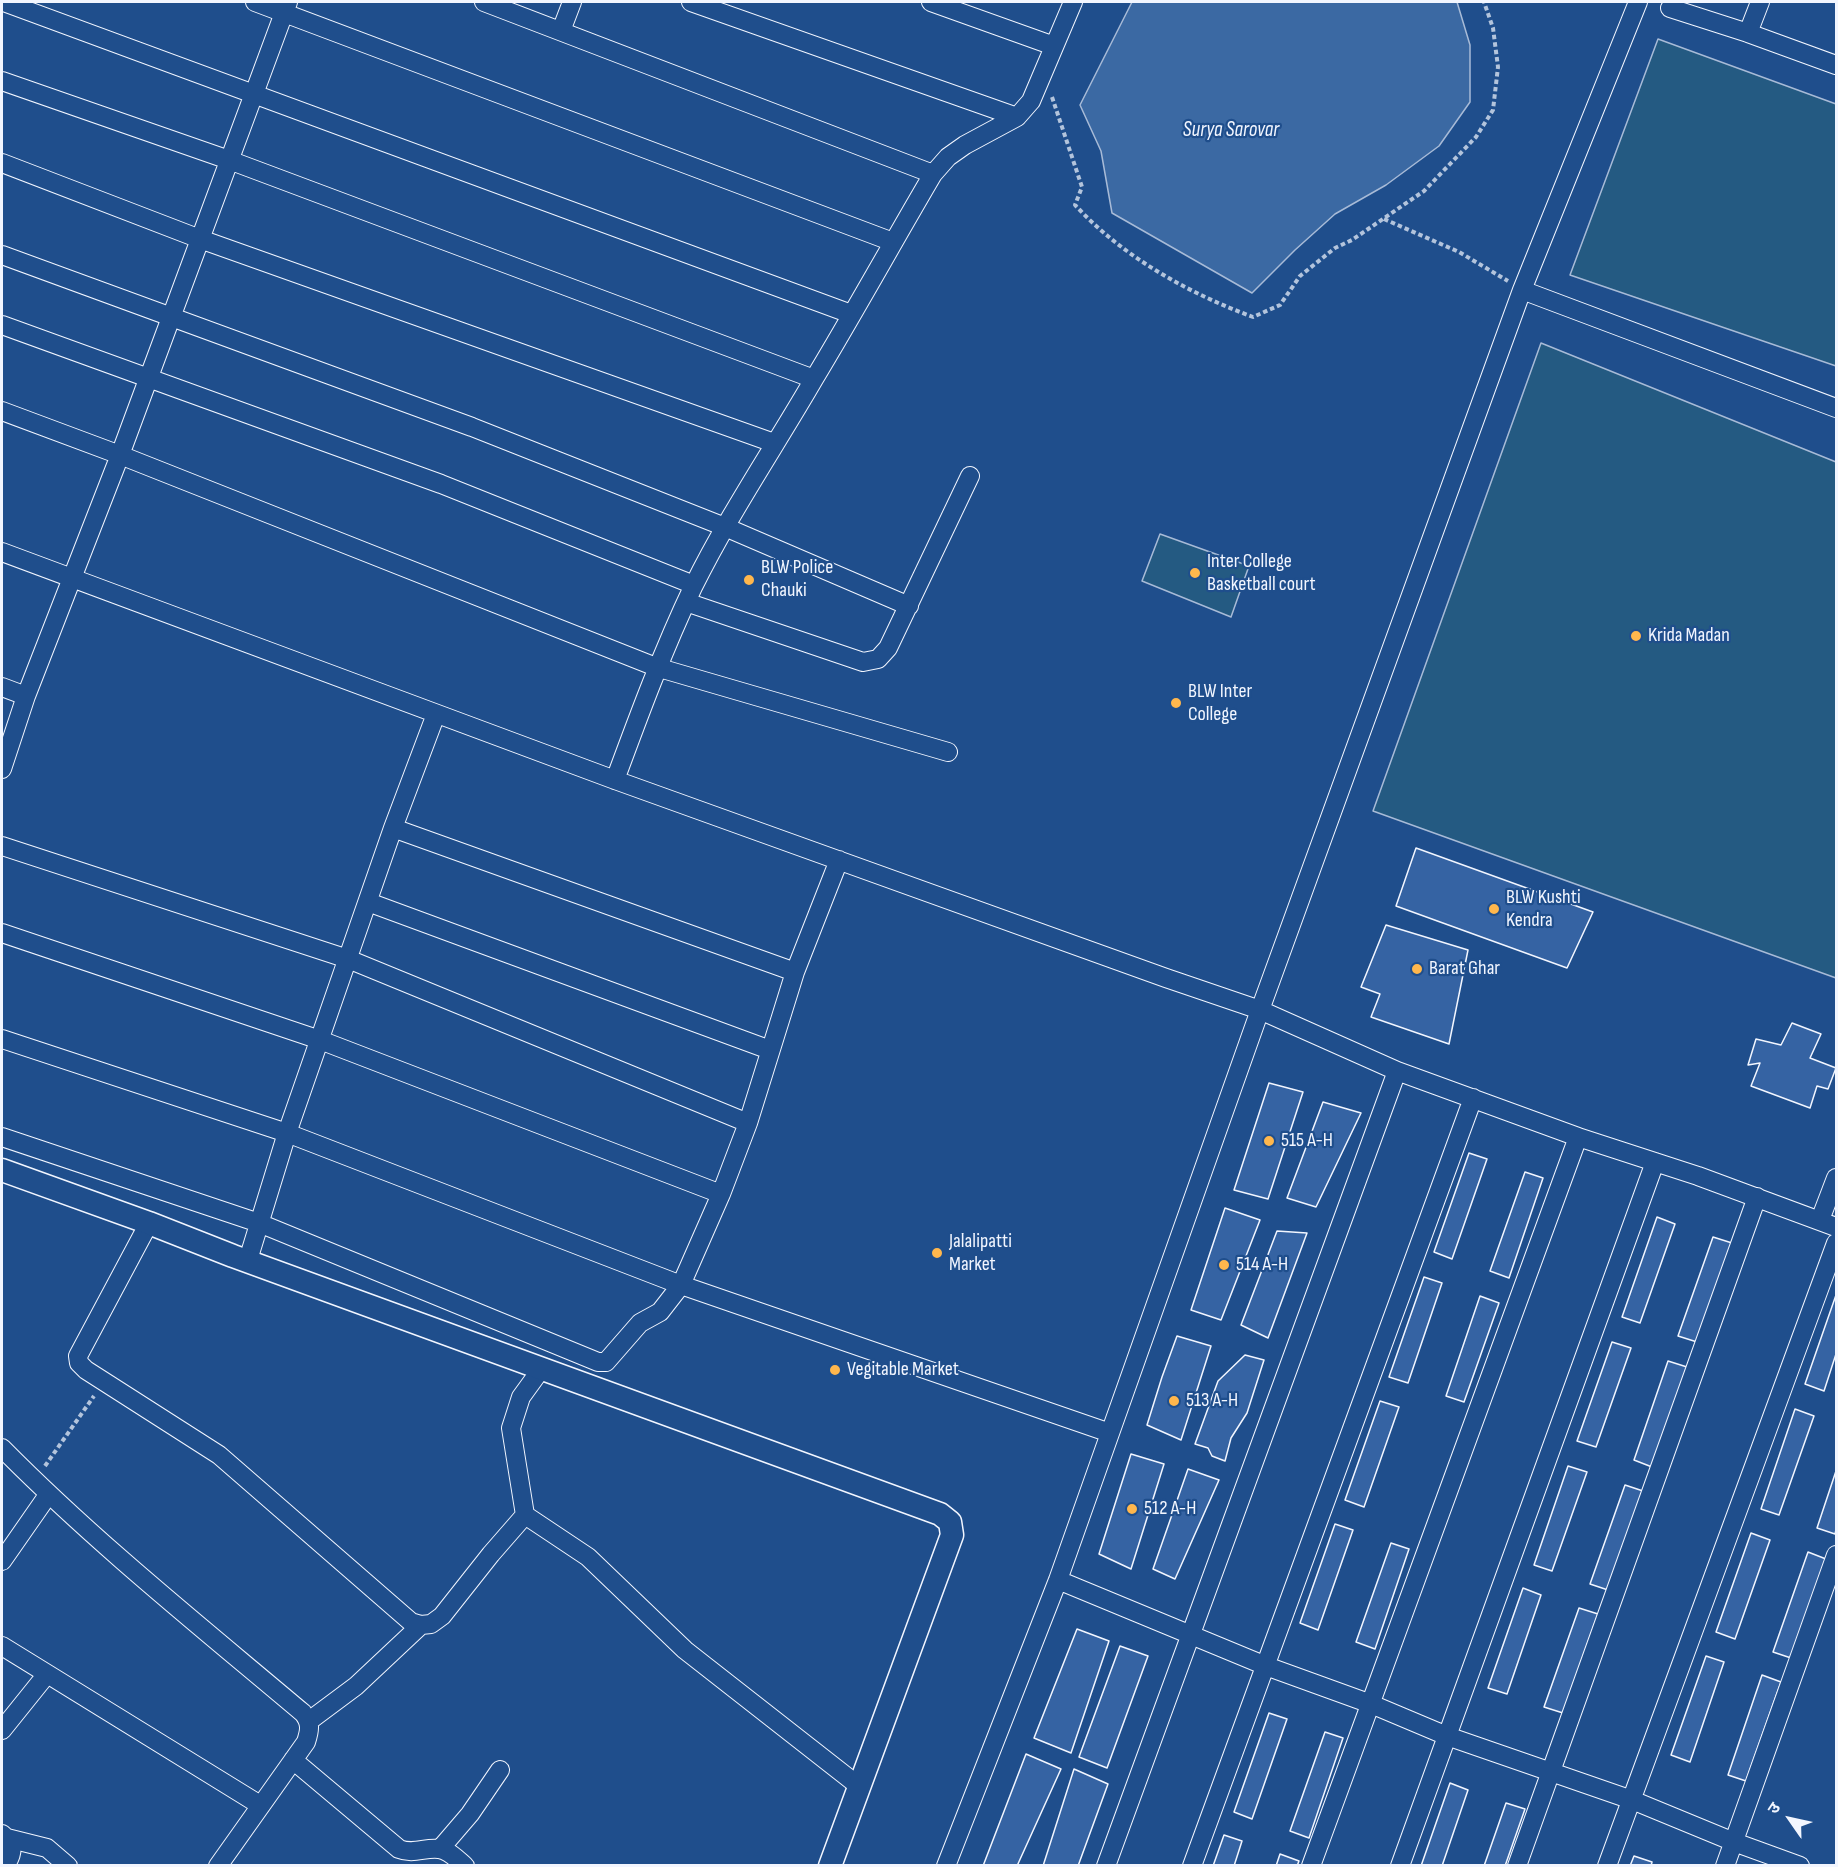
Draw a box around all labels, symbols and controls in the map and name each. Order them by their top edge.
water label: Surya Sarovar [1183,118,1279,144]
place label: Inter College Basketball court [1207,550,1315,597]
place label: BLW Police Chauki [761,556,833,603]
marker: Inter College Basketball court [1188,566,1202,580]
marker: BLW Police Chauki [742,573,756,587]
place label: Krida Madan [1648,624,1730,648]
marker: Krida Madan [1629,629,1643,643]
place label: BLW Inter College [1188,680,1252,727]
marker: BLW Inter College [1169,696,1183,710]
place label: BLW Kushti Kendra [1506,886,1581,933]
marker: BLW Kushti Kendra [1487,902,1501,916]
place label: Barat Ghar [1429,957,1500,981]
marker: Barat Ghar [1410,962,1424,976]
place label: 515 A-H [1281,1129,1333,1153]
marker: 515 A-H [1262,1134,1276,1148]
place label: Jalalipatti Market [949,1230,1012,1277]
marker: Jalalipatti Market [930,1246,944,1260]
place label: 514 A-H [1236,1253,1288,1277]
marker: 514 A-H [1217,1258,1231,1272]
place label: Vegitable Market [847,1358,959,1382]
marker: Vegitable Market [828,1363,842,1377]
place label: 513 A-H [1186,1389,1238,1413]
marker: 513 A-H [1167,1394,1181,1408]
place label: 512 A-H [1144,1497,1196,1521]
marker: 512 A-H [1125,1502,1139,1516]
north arrow [1760,1789,1820,1849]
text: उ [1764,1799,1785,1818]

